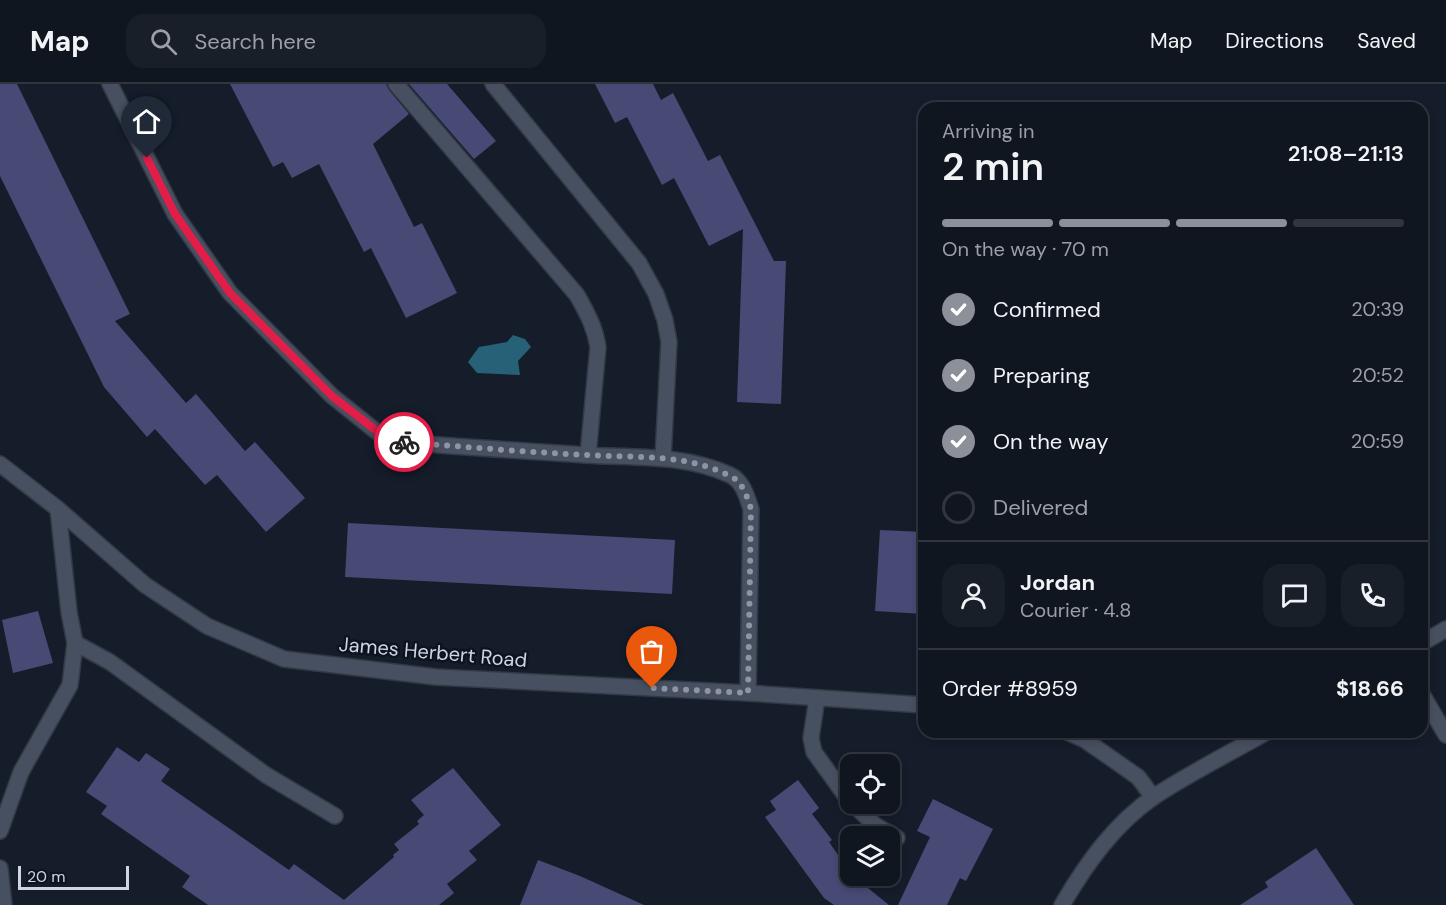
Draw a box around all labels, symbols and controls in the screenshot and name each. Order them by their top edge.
search box [126,14,546,68]
text: Map [30,23,90,60]
icon: search [147,25,180,58]
text: Search here [195,27,316,56]
text: Map [1150,27,1192,55]
text: Directions [1225,27,1324,55]
text: Saved [1357,27,1416,55]
pin [121,96,172,158]
icon: home [130,105,163,138]
text: Arriving in [942,118,1034,144]
text: 21:08–21:13 [1288,139,1404,168]
text: 2 min [942,141,1044,192]
text: On the way · 70 m [942,236,1109,262]
icon: check [942,293,975,326]
text: Confirmed [993,295,1101,324]
text: 20:39 [1351,296,1404,322]
icon: check [942,359,975,392]
text: Preparing [993,361,1090,390]
text: 20:52 [1352,362,1404,388]
courier [374,412,434,472]
icon: check [942,425,975,458]
icon: bike [388,426,421,459]
text: On the way [993,427,1108,456]
text: 20:59 [1351,428,1404,454]
text: Delivered [993,493,1088,522]
button: person [942,564,1005,627]
button: chat [1263,564,1326,627]
button: phone [1341,564,1404,627]
text: Jordan [1020,568,1095,597]
text: Courier · 4.8 [1020,597,1131,623]
pin [626,626,677,688]
street label: James Herbert Road [338,631,528,673]
icon: bag [635,635,668,668]
text: Order #8959 [942,674,1078,703]
text: $18.66 [1336,674,1404,703]
map controls [840,754,900,886]
button: locate [840,754,900,814]
button: layers [840,826,900,886]
scale bar [18,863,129,890]
text: 20 m [27,866,66,887]

